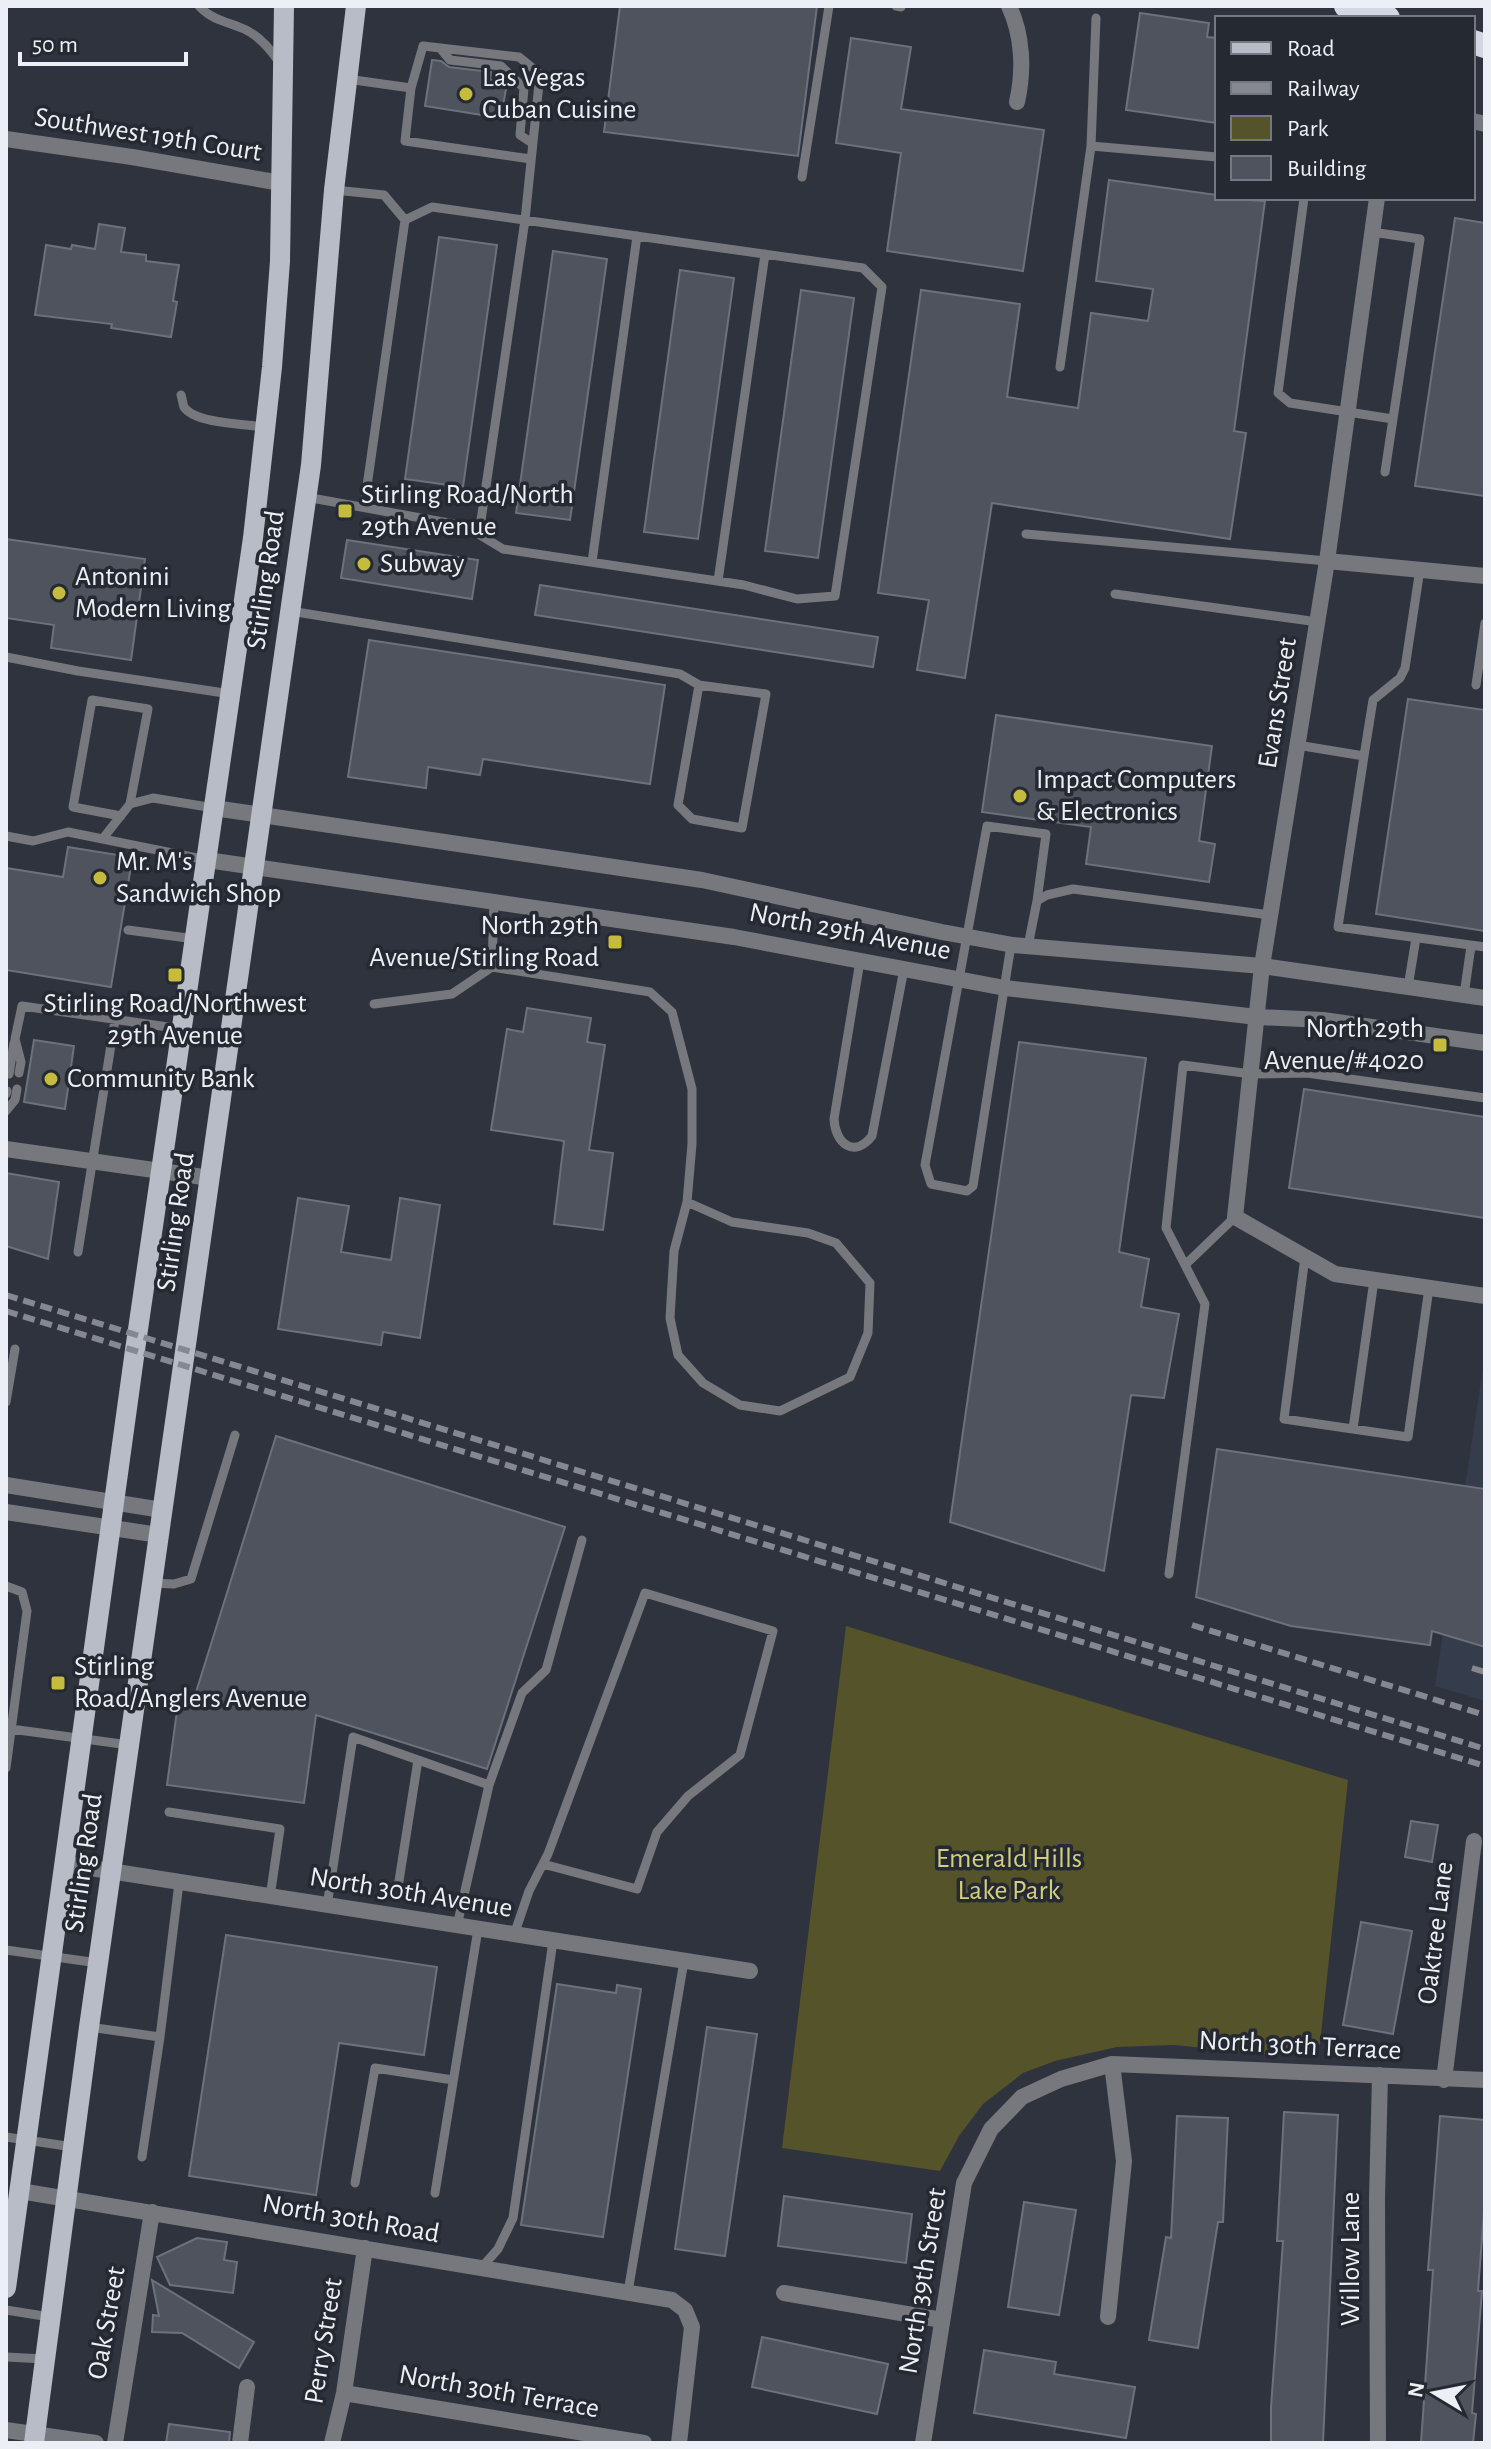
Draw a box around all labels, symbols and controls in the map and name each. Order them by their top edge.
scale bar [20,16,186,66]
legend [1215,16,1475,200]
text: 50 m [32,33,78,57]
text: Road [1287,37,1335,61]
place label: Las Vegas Cuban Cuisine [482,64,636,124]
text: Railway [1287,77,1359,101]
marker: Las Vegas Cuban Cuisine [457,85,475,103]
street label: Southwest 19th Court [32,103,264,167]
text: Park [1287,117,1328,141]
text: Building [1287,157,1366,181]
place label: Stirling Road/North 29th Avenue [361,481,574,541]
marker: Stirling Road/North 29th Avenue [336,502,354,520]
street label: Stirling Road [242,509,290,651]
place label: Subway [380,550,464,578]
marker: Subway [355,555,373,573]
place label: Antonini Modern Living [75,563,231,623]
marker: Antonini Modern Living [50,584,68,602]
street label: Evans Street [1254,636,1302,770]
place label: Impact Computers & Electronics [1036,766,1236,826]
marker: Impact Computers & Electronics [1011,787,1029,805]
place label: Mr. M's Sandwich Shop [116,848,281,908]
marker: Mr. M's Sandwich Shop [91,869,109,887]
street label: North 29th Avenue [747,899,953,965]
place label: North 29th Avenue/Stirling Road [369,912,599,972]
marker: North 29th Avenue/Stirling Road [606,933,624,951]
marker: Stirling Road/Northwest 29th Avenue [166,966,184,984]
place label: Stirling Road/Northwest 29th Avenue [44,990,306,1050]
place label: North 29th Avenue/#4020 [1264,1015,1424,1075]
marker: North 29th Avenue/#4020 [1431,1036,1449,1054]
place label: Community Bank [67,1065,255,1093]
marker: Community Bank [42,1070,60,1088]
street label: Stirling Road [152,1151,200,1293]
place label: Stirling Road/Anglers Avenue [74,1653,307,1713]
marker: Stirling Road/Anglers Avenue [49,1674,67,1692]
street label: Stirling Road [60,1792,108,1934]
park label: Emerald Hills Lake Park [936,1845,1082,1905]
street label: Oaktree Lane [1413,1860,1459,2006]
street label: North 30th Avenue [307,1863,515,1923]
street label: North 30th Terrace [1198,2027,1402,2065]
street label: North 39th Street [894,2186,952,2376]
street label: North 30th Road [260,2190,442,2248]
street label: Willow Lane [1337,2192,1365,2326]
street label: Oak Street [83,2264,131,2382]
street label: Perry Street [300,2276,348,2406]
north arrow [1395,2353,1475,2433]
street label: North 30th Terrace [397,2361,601,2423]
text: N [1404,2380,1428,2399]

